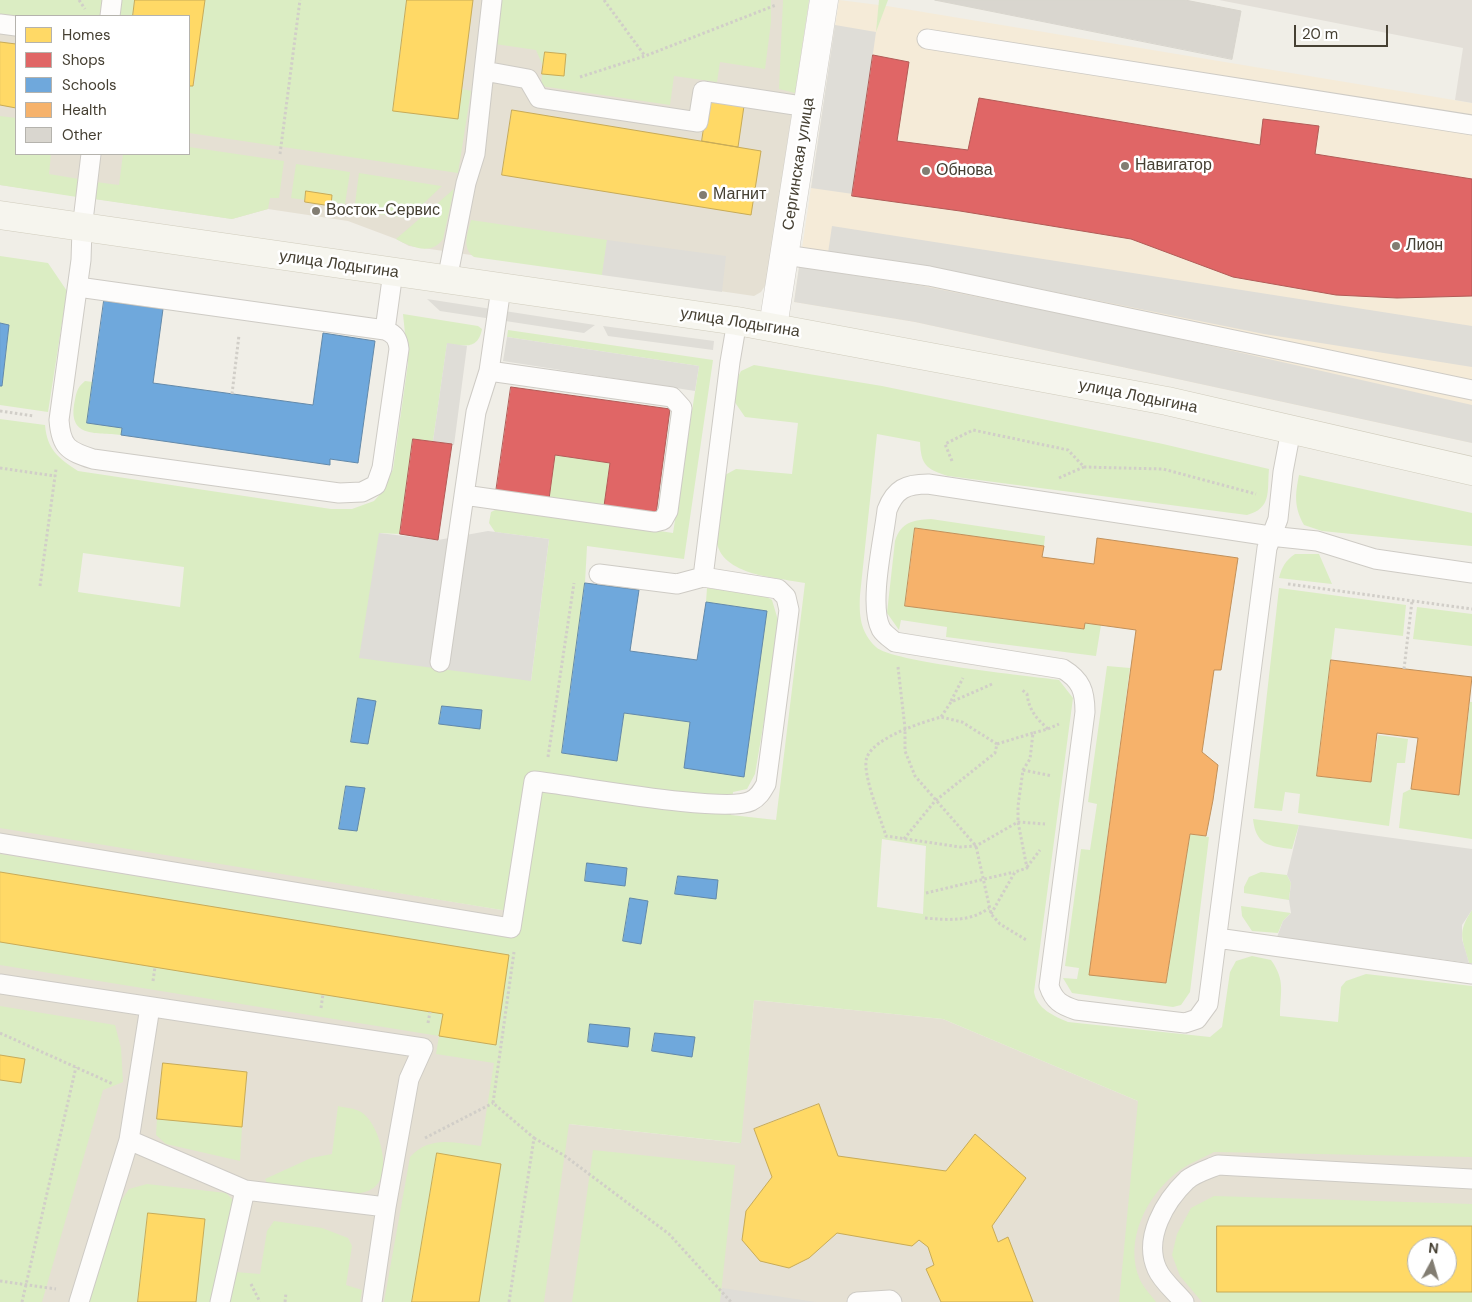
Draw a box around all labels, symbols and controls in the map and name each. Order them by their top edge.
legend [15,15,190,155]
scale bar [1297,15,1391,47]
text: 20 m [1302,24,1338,44]
text: Homes [62,25,111,45]
text: Shops [62,50,105,70]
text: Schools [62,75,117,95]
street label: Сергинская улица [779,96,819,232]
text: Health [62,100,107,120]
text: Other [62,125,102,145]
place label: Навигатор [1135,156,1212,176]
marker: Навигатор [1119,160,1131,172]
place label: Обнова [936,161,993,181]
marker: Обнова [920,165,932,177]
place label: Магнит [713,185,766,205]
marker: Магнит [697,189,709,201]
place label: Восток-Сервис [326,201,440,221]
marker: Восток-Сервис [310,205,322,217]
place label: Лион [1406,236,1443,256]
marker: Лион [1390,240,1402,252]
street label: улица Лодыгина [278,247,400,283]
street label: улица Лодыгина [679,304,801,342]
street label: улица Лодыгина [1077,376,1199,418]
north arrow [1407,1237,1457,1287]
text: N [1427,1239,1439,1258]

